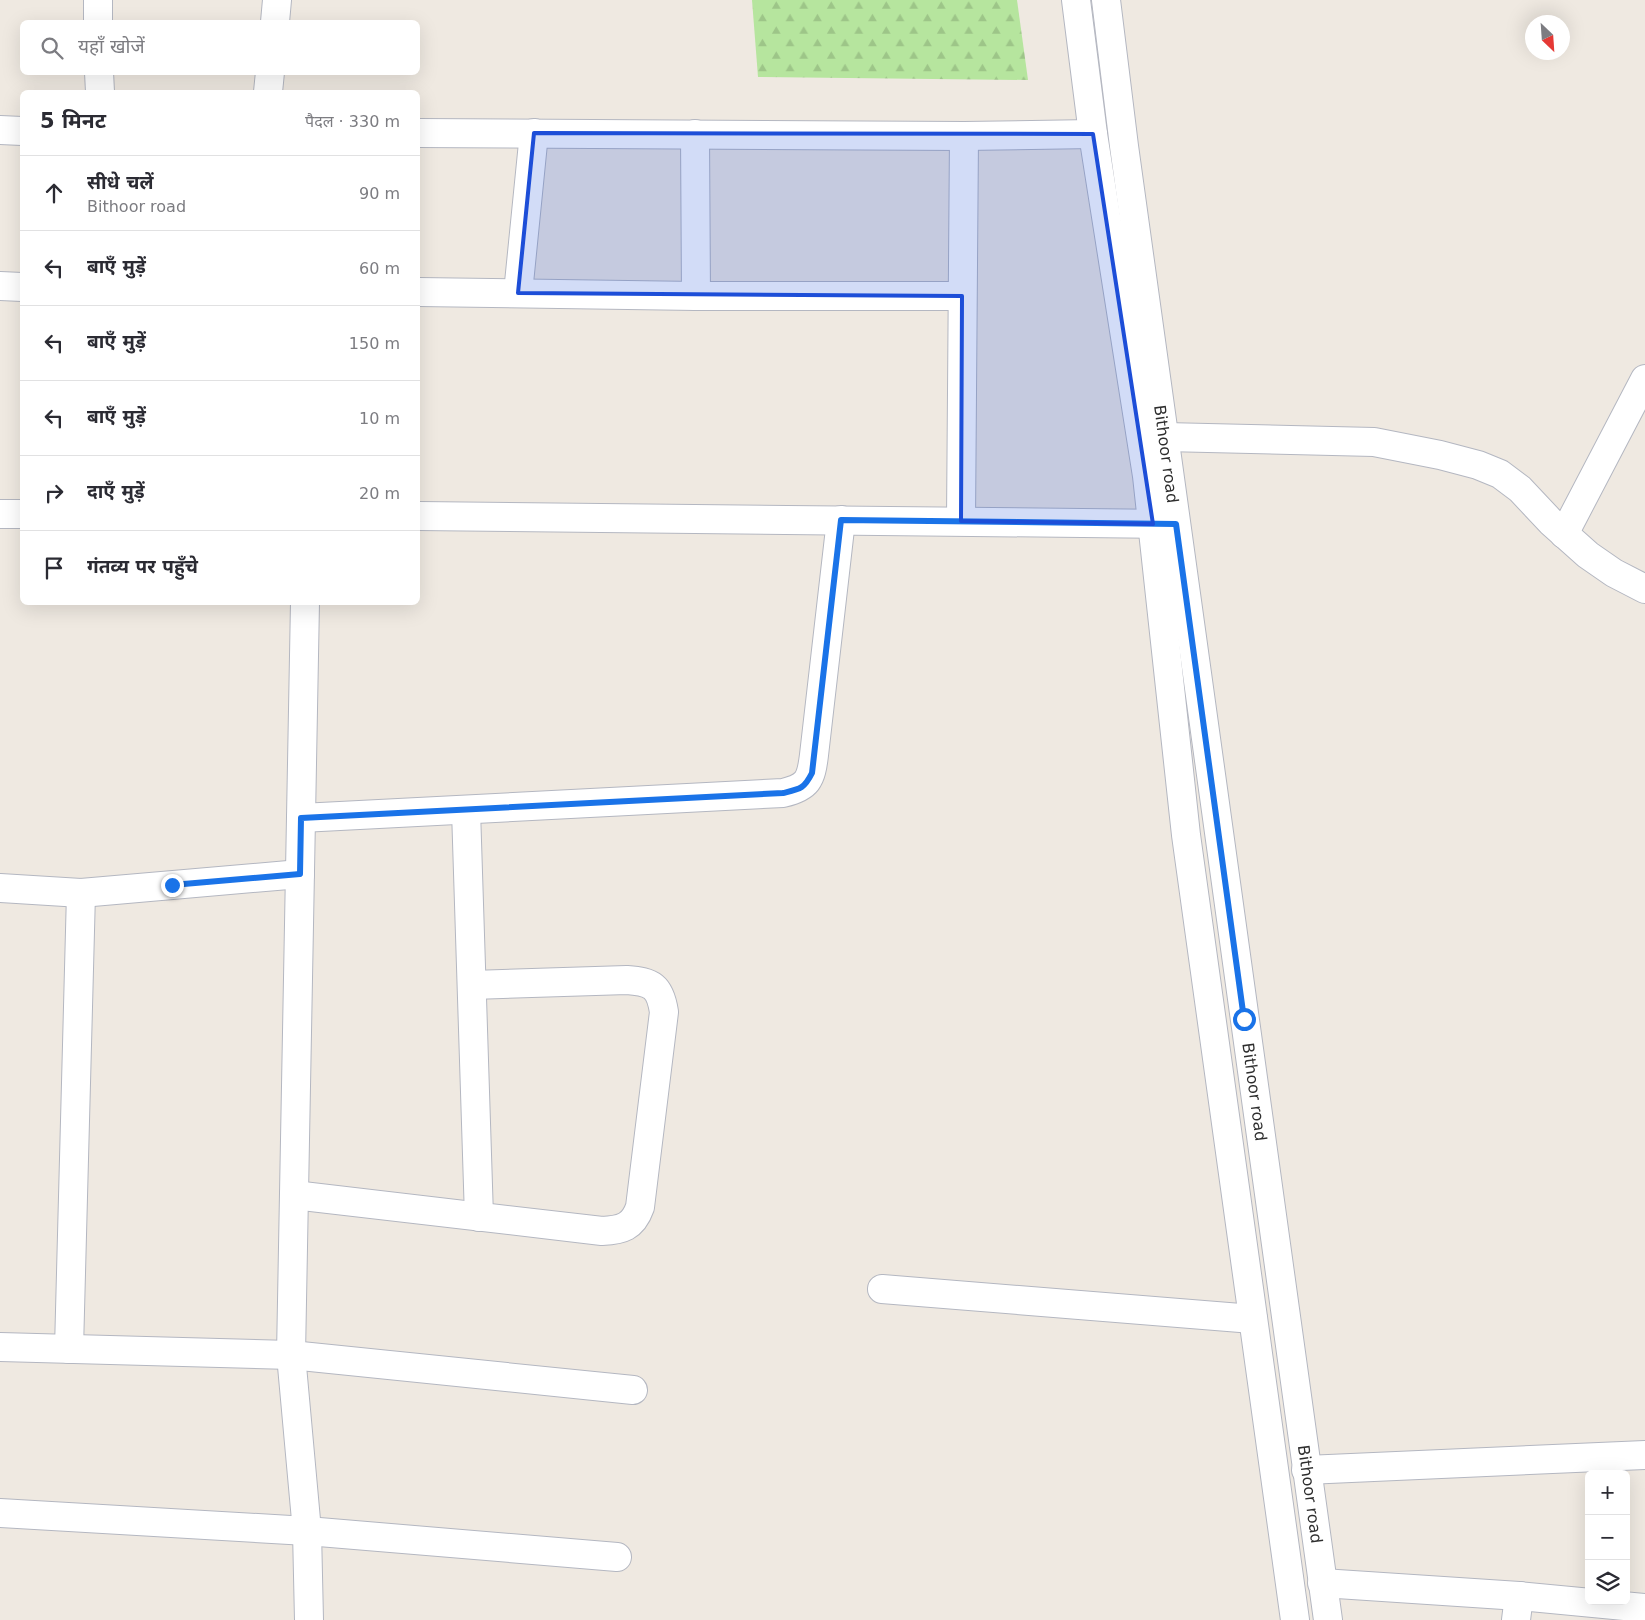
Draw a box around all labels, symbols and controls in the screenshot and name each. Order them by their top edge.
north arrow [1525,15,1570,60]
search box [20,20,420,75]
icon: search [38,34,66,62]
text: यहाँ खोजें [78,35,145,57]
text: 5 मिनट [40,109,106,133]
text: पैदल · 330 m [305,112,400,131]
text: सीधे चलें [87,171,154,193]
icon: ahead [40,179,68,207]
text: 90 m [359,184,400,203]
text: Bithoor road [87,197,186,216]
icon: left [40,254,68,282]
text: बाएँ मुड़ें [87,255,146,277]
text: 60 m [359,259,400,278]
icon: left [40,329,68,357]
text: बाएँ मुड़ें [87,330,146,352]
text: 150 m [349,334,400,353]
icon: left [40,404,68,432]
street label: Bithoor road [1150,404,1182,504]
text: बाएँ मुड़ें [87,405,146,427]
text: 10 m [359,409,400,428]
icon: right [40,479,68,507]
text: दाएँ मुड़ें [87,480,145,502]
text: 20 m [359,484,400,503]
icon: arrive [40,554,68,582]
text: गंतव्य पर पहुँचे [87,555,198,577]
route end [161,874,184,897]
route start [1233,1008,1256,1031]
street label: Bithoor road [1238,1042,1271,1142]
street label: Bithoor road [1294,1444,1326,1545]
map controls [1585,1470,1630,1605]
button: + [1585,1470,1630,1515]
button: − [1585,1515,1630,1560]
button: layers [1585,1560,1630,1605]

